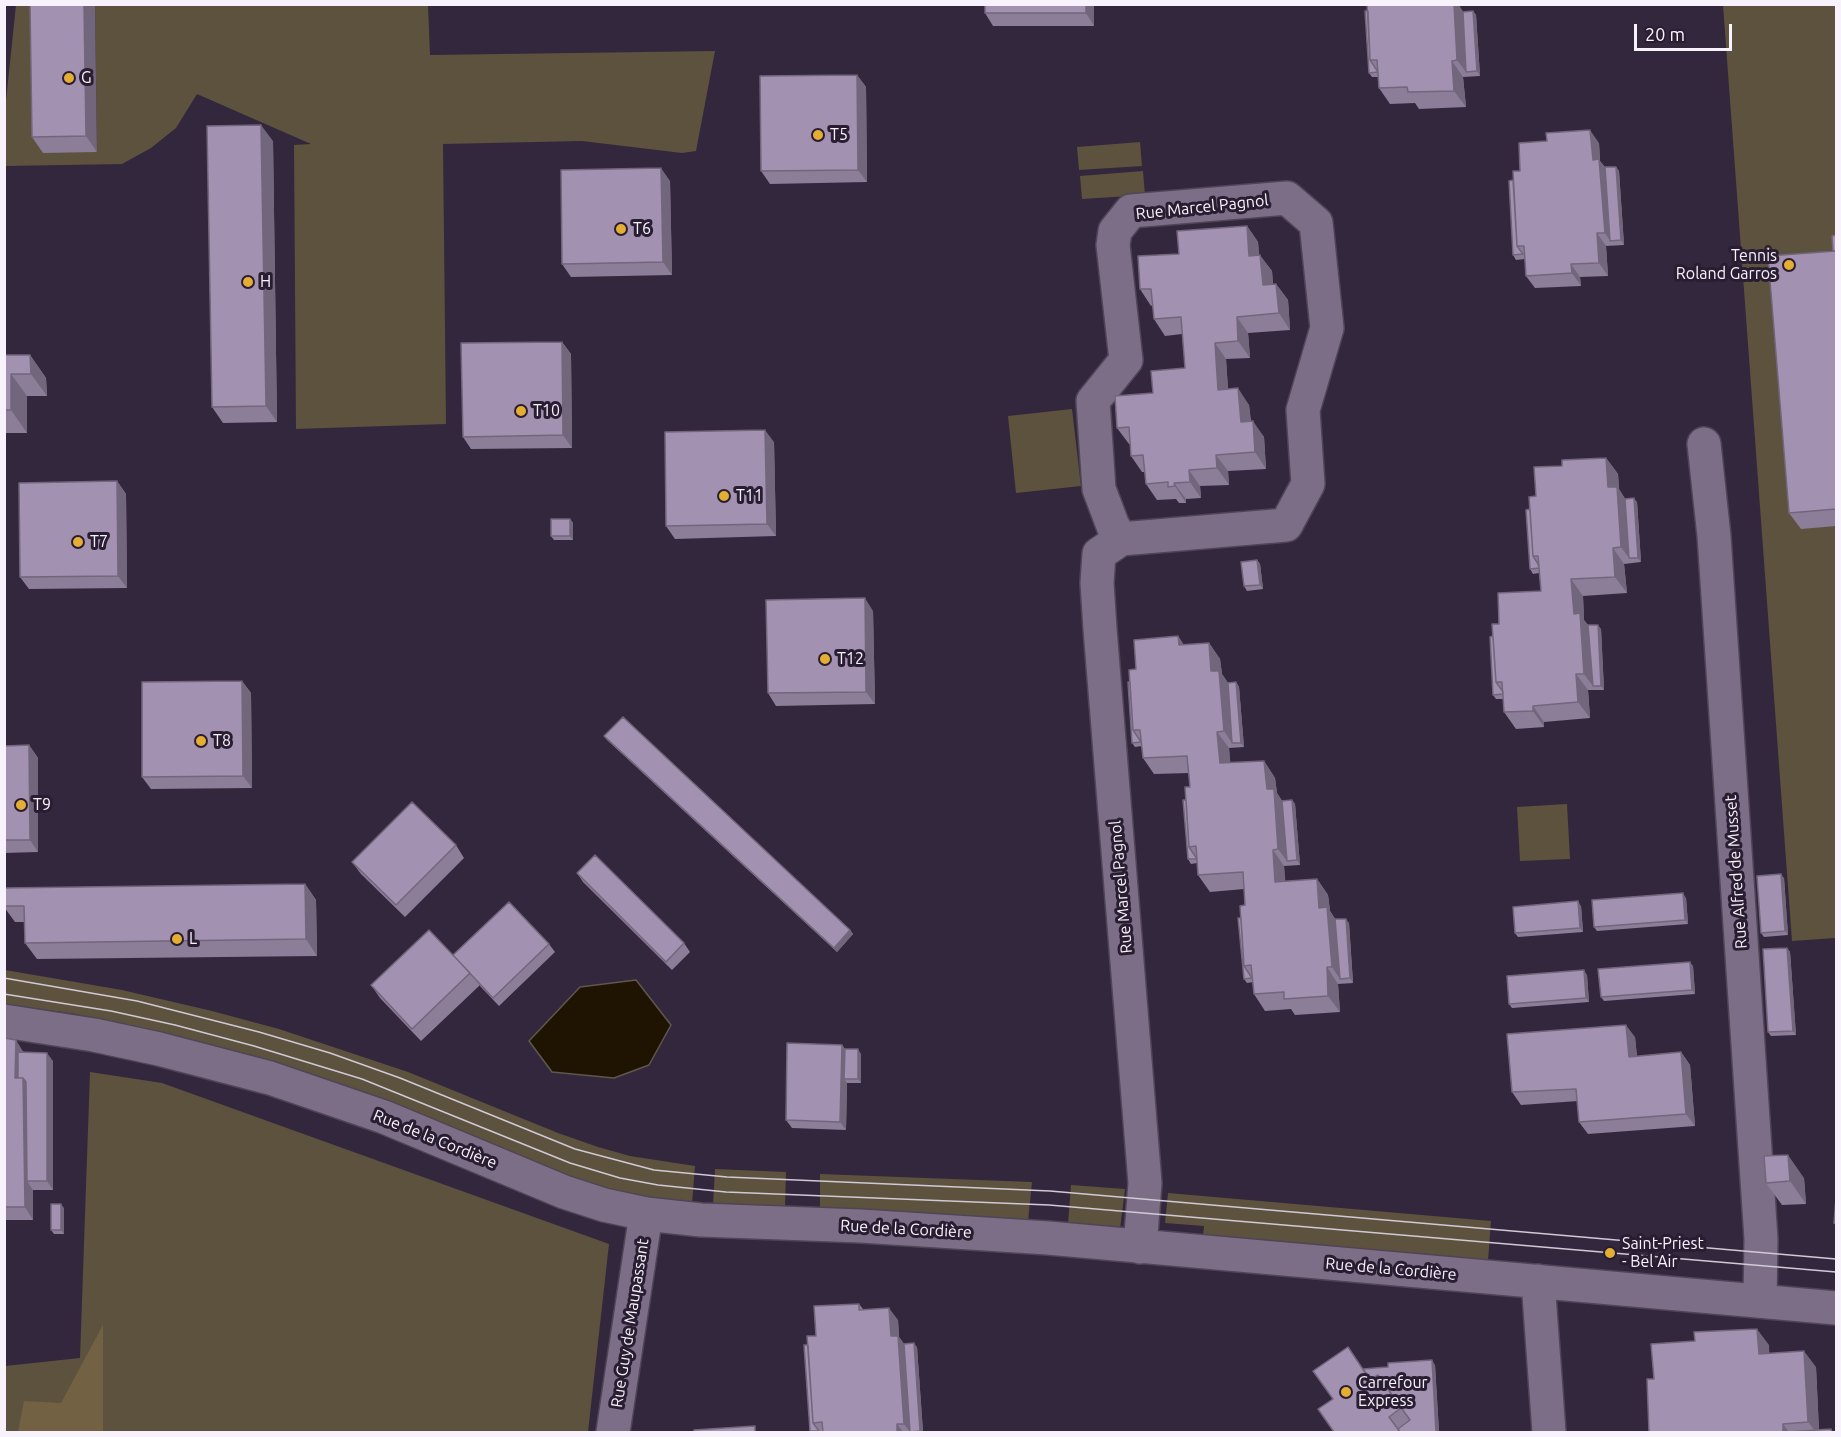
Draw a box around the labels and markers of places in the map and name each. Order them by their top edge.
place label: G [81,68,92,88]
marker: G [62,71,76,85]
place label: T5 [830,125,848,145]
marker: T5 [811,128,825,142]
place label: T6 [633,219,651,239]
marker: T6 [614,222,628,236]
place label: Tennis Roland Garros [1676,246,1777,284]
marker: Tennis Roland Garros [1782,258,1796,272]
place label: H [260,272,271,292]
marker: H [241,275,255,289]
place label: T10 [533,401,560,421]
marker: T10 [514,404,528,418]
place label: T11 [736,486,763,506]
marker: T11 [717,489,731,503]
place label: T7 [90,532,108,552]
marker: T7 [71,535,85,549]
place label: T12 [837,649,864,669]
marker: T12 [818,652,832,666]
place label: T8 [213,731,231,751]
marker: T8 [194,734,208,748]
place label: T9 [33,795,51,815]
marker: T9 [14,798,28,812]
place label: L [189,929,197,949]
marker: L [170,932,184,946]
place label: Saint-Priest - Bel Air [1622,1234,1704,1272]
marker: Saint-Priest - Bel Air [1603,1246,1617,1260]
place label: Carrefour Express [1358,1373,1428,1411]
marker: Carrefour Express [1339,1385,1353,1399]

